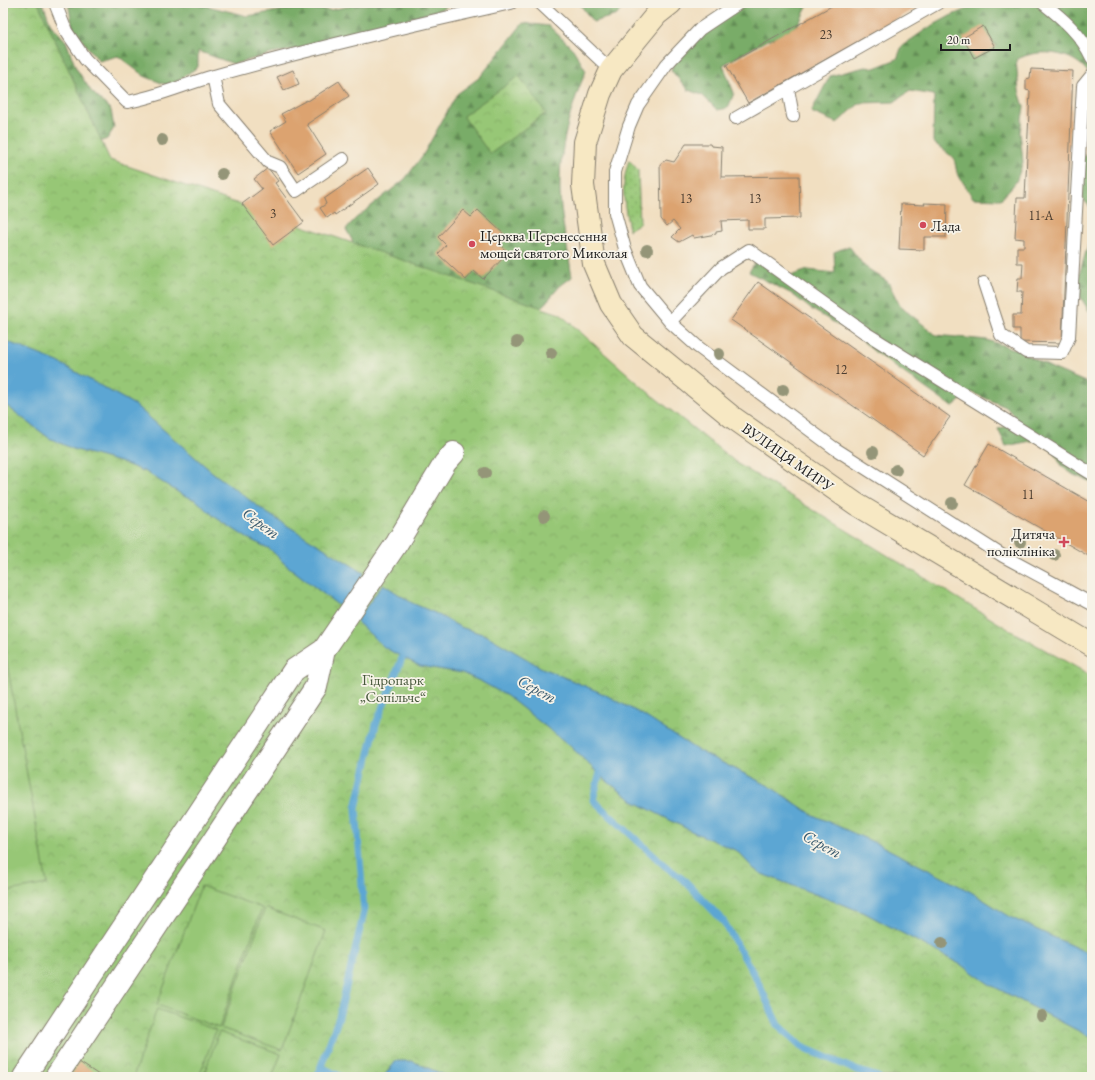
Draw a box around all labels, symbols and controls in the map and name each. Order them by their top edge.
house number: 23 [820,26,832,43]
scale bar [941,26,1010,52]
text: 20 m [947,32,971,48]
house number: 13 [680,190,692,207]
house number: 13 [749,190,761,207]
house number: 3 [270,205,276,222]
house number: 11-А [1028,207,1055,224]
place label: Лада [931,216,960,235]
marker: Лада [918,220,928,230]
place label: Церква Перенесення мощей святого Миколая [480,226,628,262]
marker: Церква Перенесення мощей святого Миколая [467,239,477,249]
house number: 12 [835,361,848,378]
street label: ВУЛИЦЯ МИРУ [738,418,838,496]
house number: 11 [1022,486,1034,503]
water label: Серет [238,503,284,543]
place label: Дитяча поліклініка [987,524,1055,560]
marker: Дитяча поліклініка [1058,536,1070,548]
park label: Гідропарк „Сопільче“ [360,670,426,706]
water label: Серет [514,670,560,708]
water label: Серет [799,825,845,863]

